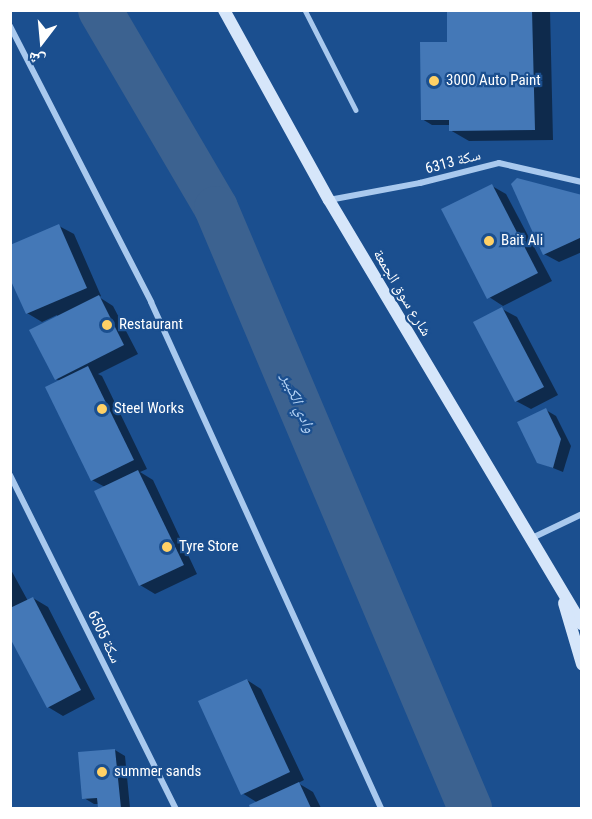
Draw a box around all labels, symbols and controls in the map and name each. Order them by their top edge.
north arrow [12,12,72,72]
text: ش [26,48,48,71]
place label: 3000 Auto Paint [446,72,541,90]
marker: 3000 Auto Paint [427,74,441,88]
street label: سكة 6313 [423,146,483,178]
place label: Bait Ali [501,232,543,250]
marker: Bait Ali [482,234,496,248]
street label: شارع سوق الجمعة [369,246,435,340]
place label: Restaurant [119,316,183,334]
marker: Restaurant [100,318,114,332]
water label: وادي الكبير [277,370,319,436]
place label: Steel Works [114,400,184,418]
marker: Steel Works [95,402,109,416]
place label: Tyre Store [179,538,238,556]
marker: Tyre Store [160,540,174,554]
street label: سكة 6505 [84,608,124,666]
place label: summer sands [114,763,201,781]
marker: summer sands [95,765,109,779]

